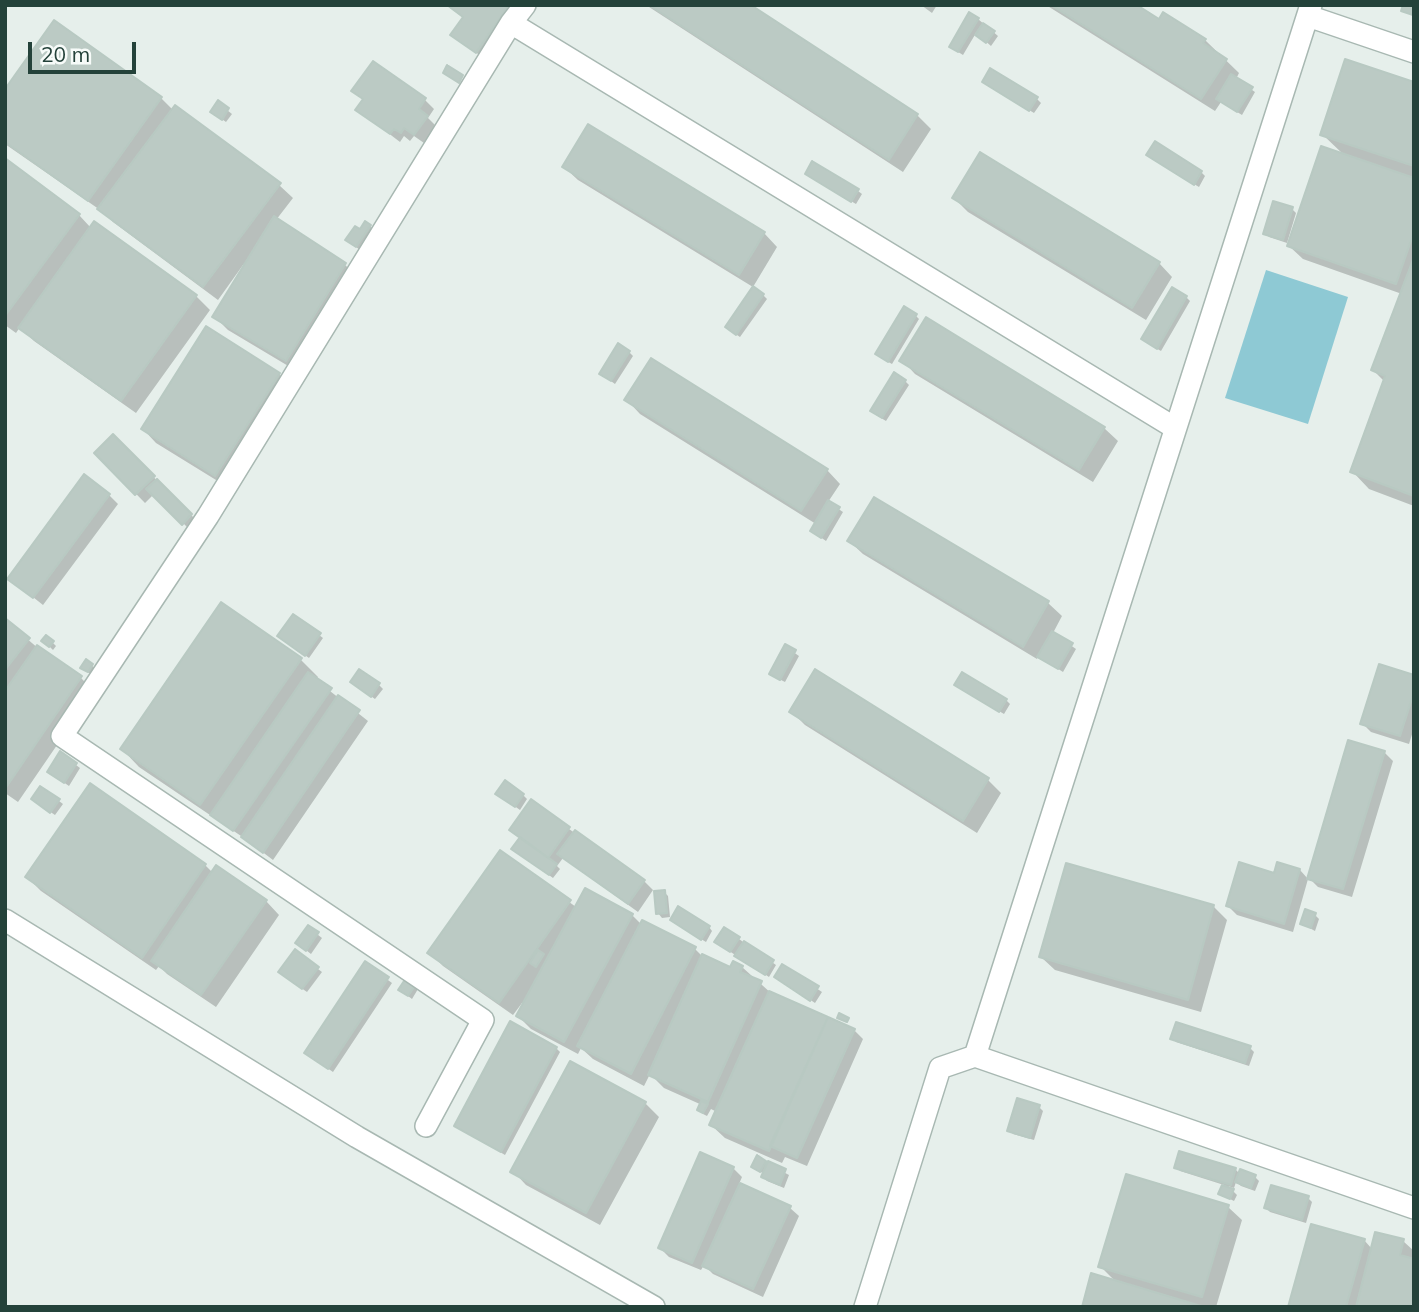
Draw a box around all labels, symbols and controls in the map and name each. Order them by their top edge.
scale bar [32,28,140,72]
text: 20 m [41,41,90,67]

